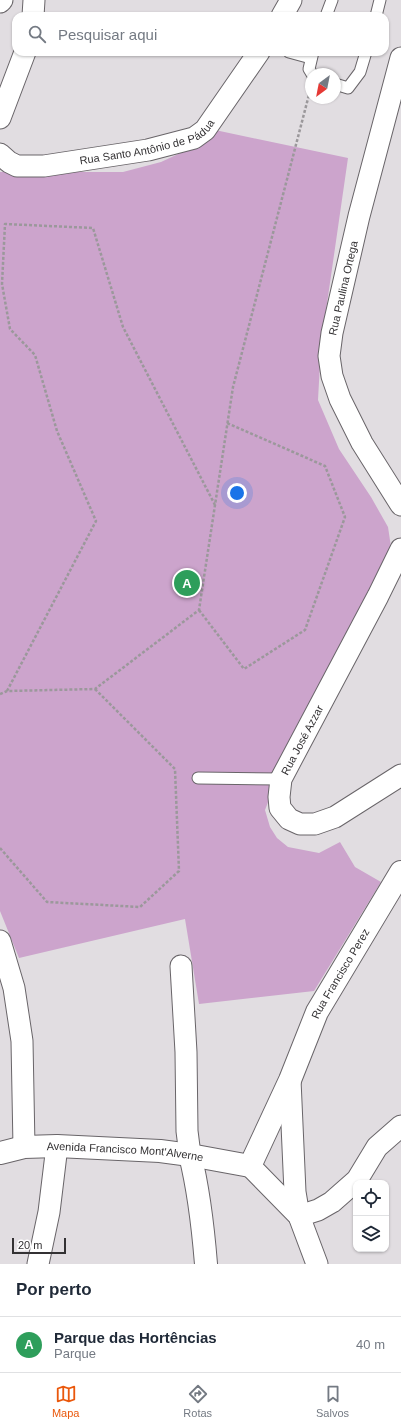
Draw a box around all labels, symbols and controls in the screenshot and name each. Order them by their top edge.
search box [12,12,389,56]
icon: search [26,23,48,45]
text: Pesquisar aqui [58,26,157,43]
north arrow [305,68,341,104]
street label: Rua Santo Antônio de Pádua [79,116,217,166]
street label: Rua Paulina Ortega [326,239,360,336]
your location [227,483,247,503]
pin: A [174,568,200,598]
street label: Rua José Azzar [279,703,326,777]
street label: Rua Francisco Perez [309,926,372,1020]
street label: Avenida Francisco Mont'Alverne [46,1140,204,1163]
map controls [353,1180,389,1252]
button: locate [353,1180,389,1216]
button: layers [353,1216,389,1252]
scale bar [12,1236,66,1255]
text: 20 m [18,1239,42,1251]
text: Por perto [16,1280,92,1299]
text: Parque das Hortências [54,1329,217,1346]
text: A [24,1337,34,1352]
text: 40 m [356,1337,385,1352]
text: Parque [54,1346,96,1361]
tab: Mapa [52,1383,79,1419]
tab: Rotas [183,1383,212,1419]
tab: Salvos [316,1383,349,1419]

